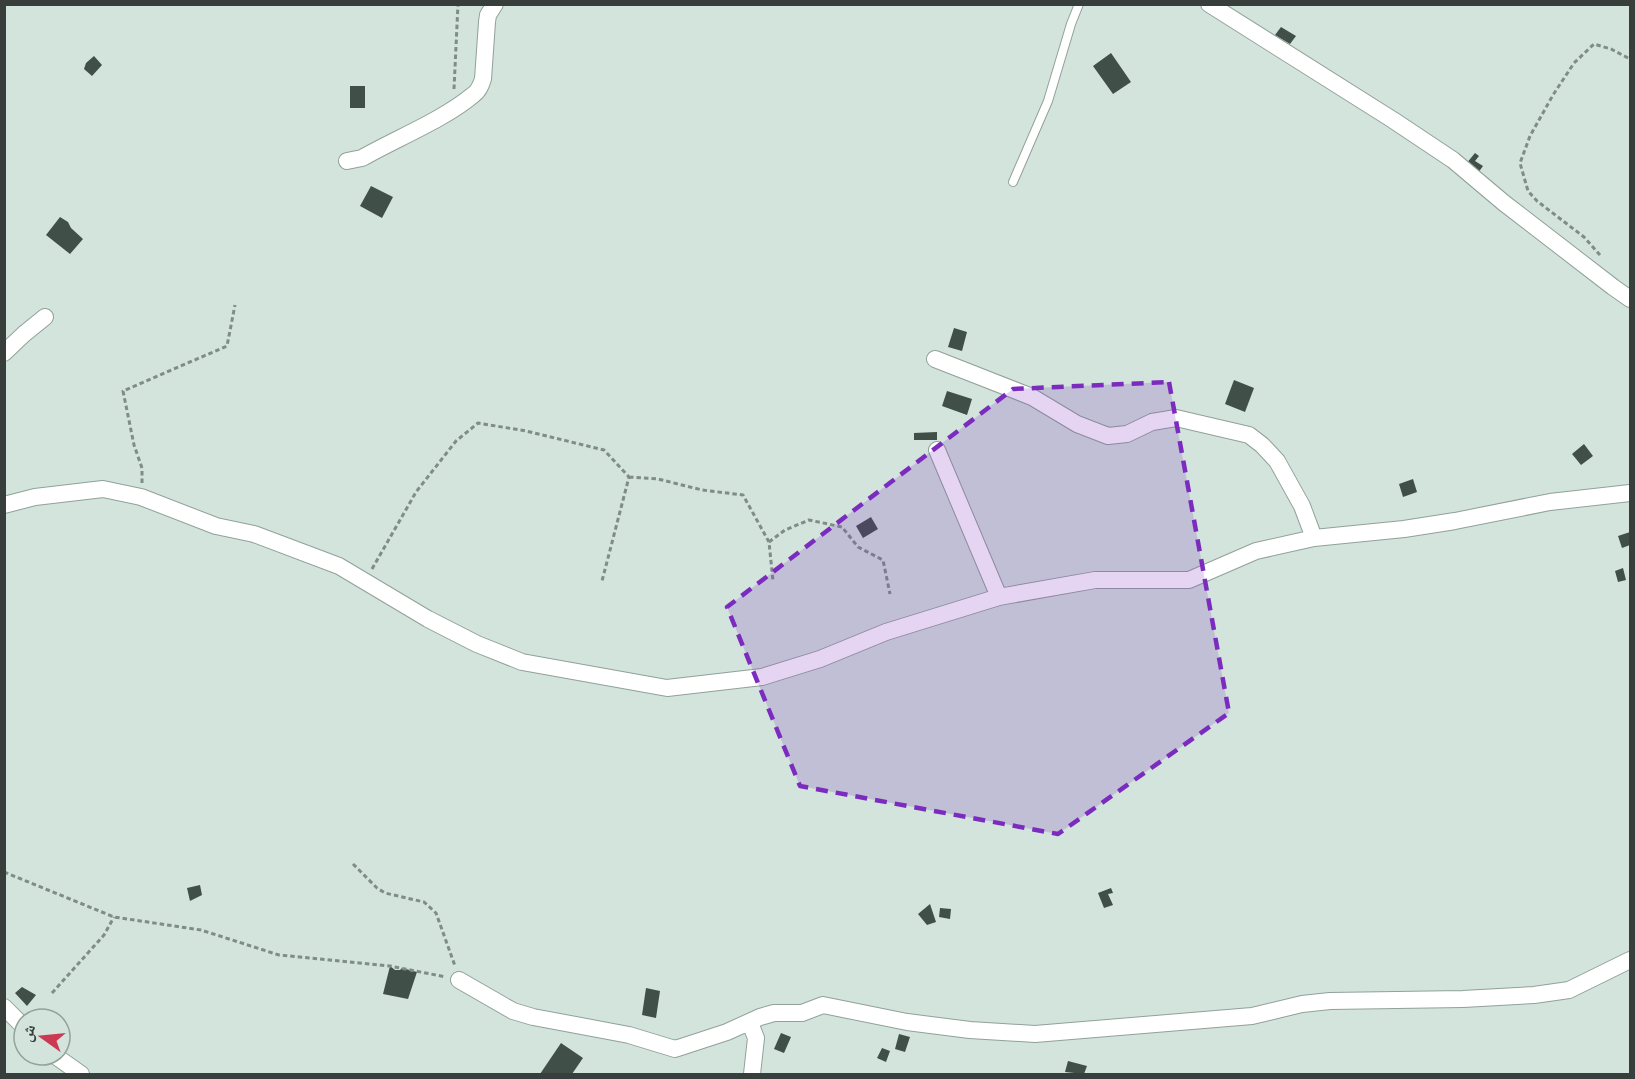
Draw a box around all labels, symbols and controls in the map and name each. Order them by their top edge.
north arrow [12,1007,72,1067]
text: ش [14,1022,41,1044]

